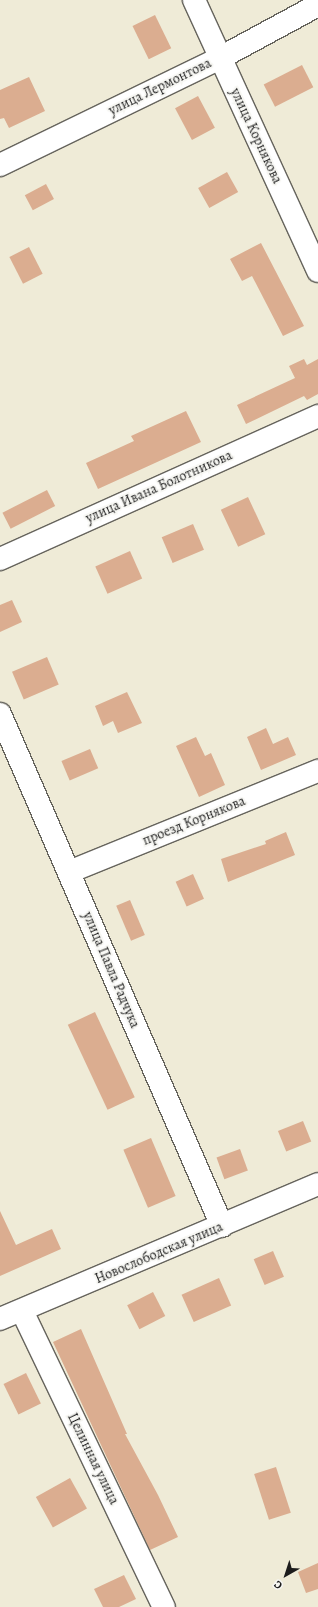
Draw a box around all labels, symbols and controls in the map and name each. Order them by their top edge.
street label: улица Лермонтова [106,55,214,119]
street label: улица Корнякова [227,86,285,186]
street label: улица Ивана Болотникова [83,447,235,527]
street label: проезд Корнякова [140,793,248,849]
street label: улица Павла Радчука [79,909,143,1031]
street label: Новослободская улица [93,1218,225,1288]
street label: Целинная улица [64,1411,122,1507]
north arrow [266,1555,306,1595]
text: С [271,1577,285,1593]

